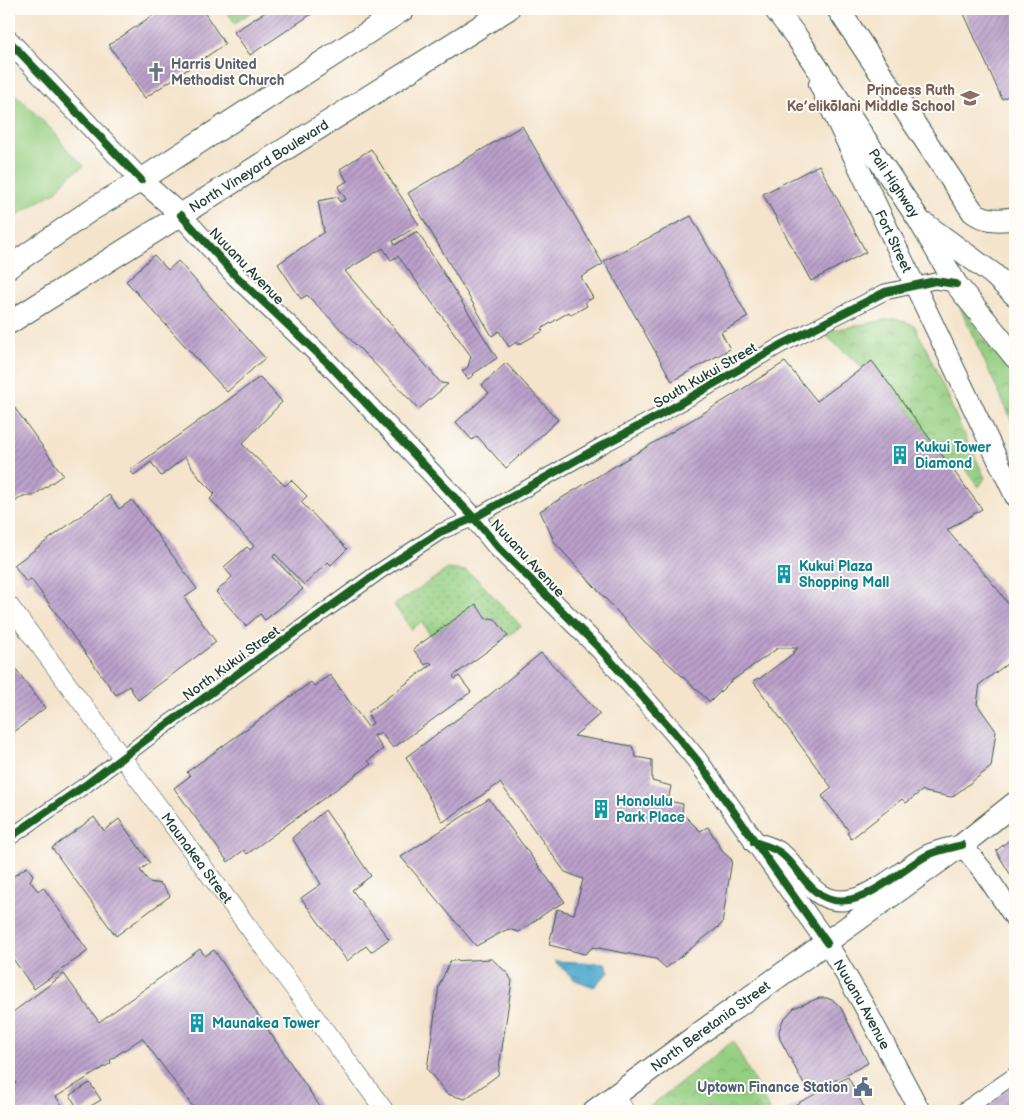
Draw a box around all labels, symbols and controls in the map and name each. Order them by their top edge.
place label: Harris United Methodist Church [171,56,284,89]
church icon: Harris United Methodist Church [145,61,167,83]
place label: Princess Ruth Ke’elikōlani Middle School [787,82,955,115]
school or university icon: Princess Ruth Ke’elikōlani Middle School [959,87,981,109]
street label: North Vineyard Boulevard [186,116,332,216]
street label: Pali Highway [865,146,923,221]
street label: Fort Street [871,207,916,276]
street label: Nuuanu Avenue [206,224,288,308]
street label: South Kukui Street [651,339,760,412]
place label: Kukui Tower Diamond [915,439,991,472]
building icon: Kukui Tower Diamond [889,444,911,466]
street label: Nuuanu Avenue [487,516,568,601]
place label: Kukui Plaza Shopping Mall [799,558,889,591]
building icon: Kukui Plaza Shopping Mall [773,563,795,585]
street label: North Kukui Street [179,622,284,704]
place label: Honolulu Park Place [616,793,685,826]
building icon: Honolulu Park Place [590,798,612,820]
street label: Maunakea Street [157,809,236,907]
street label: Nuuanu Avenue [830,956,894,1052]
street label: North Beretania Street [647,977,774,1075]
building icon: Maunakea Tower [186,1012,208,1034]
place label: Maunakea Tower [212,1015,320,1032]
public building icon: Uptown Finance Station [852,1076,874,1098]
place label: Uptown Finance Station [697,1079,848,1096]

